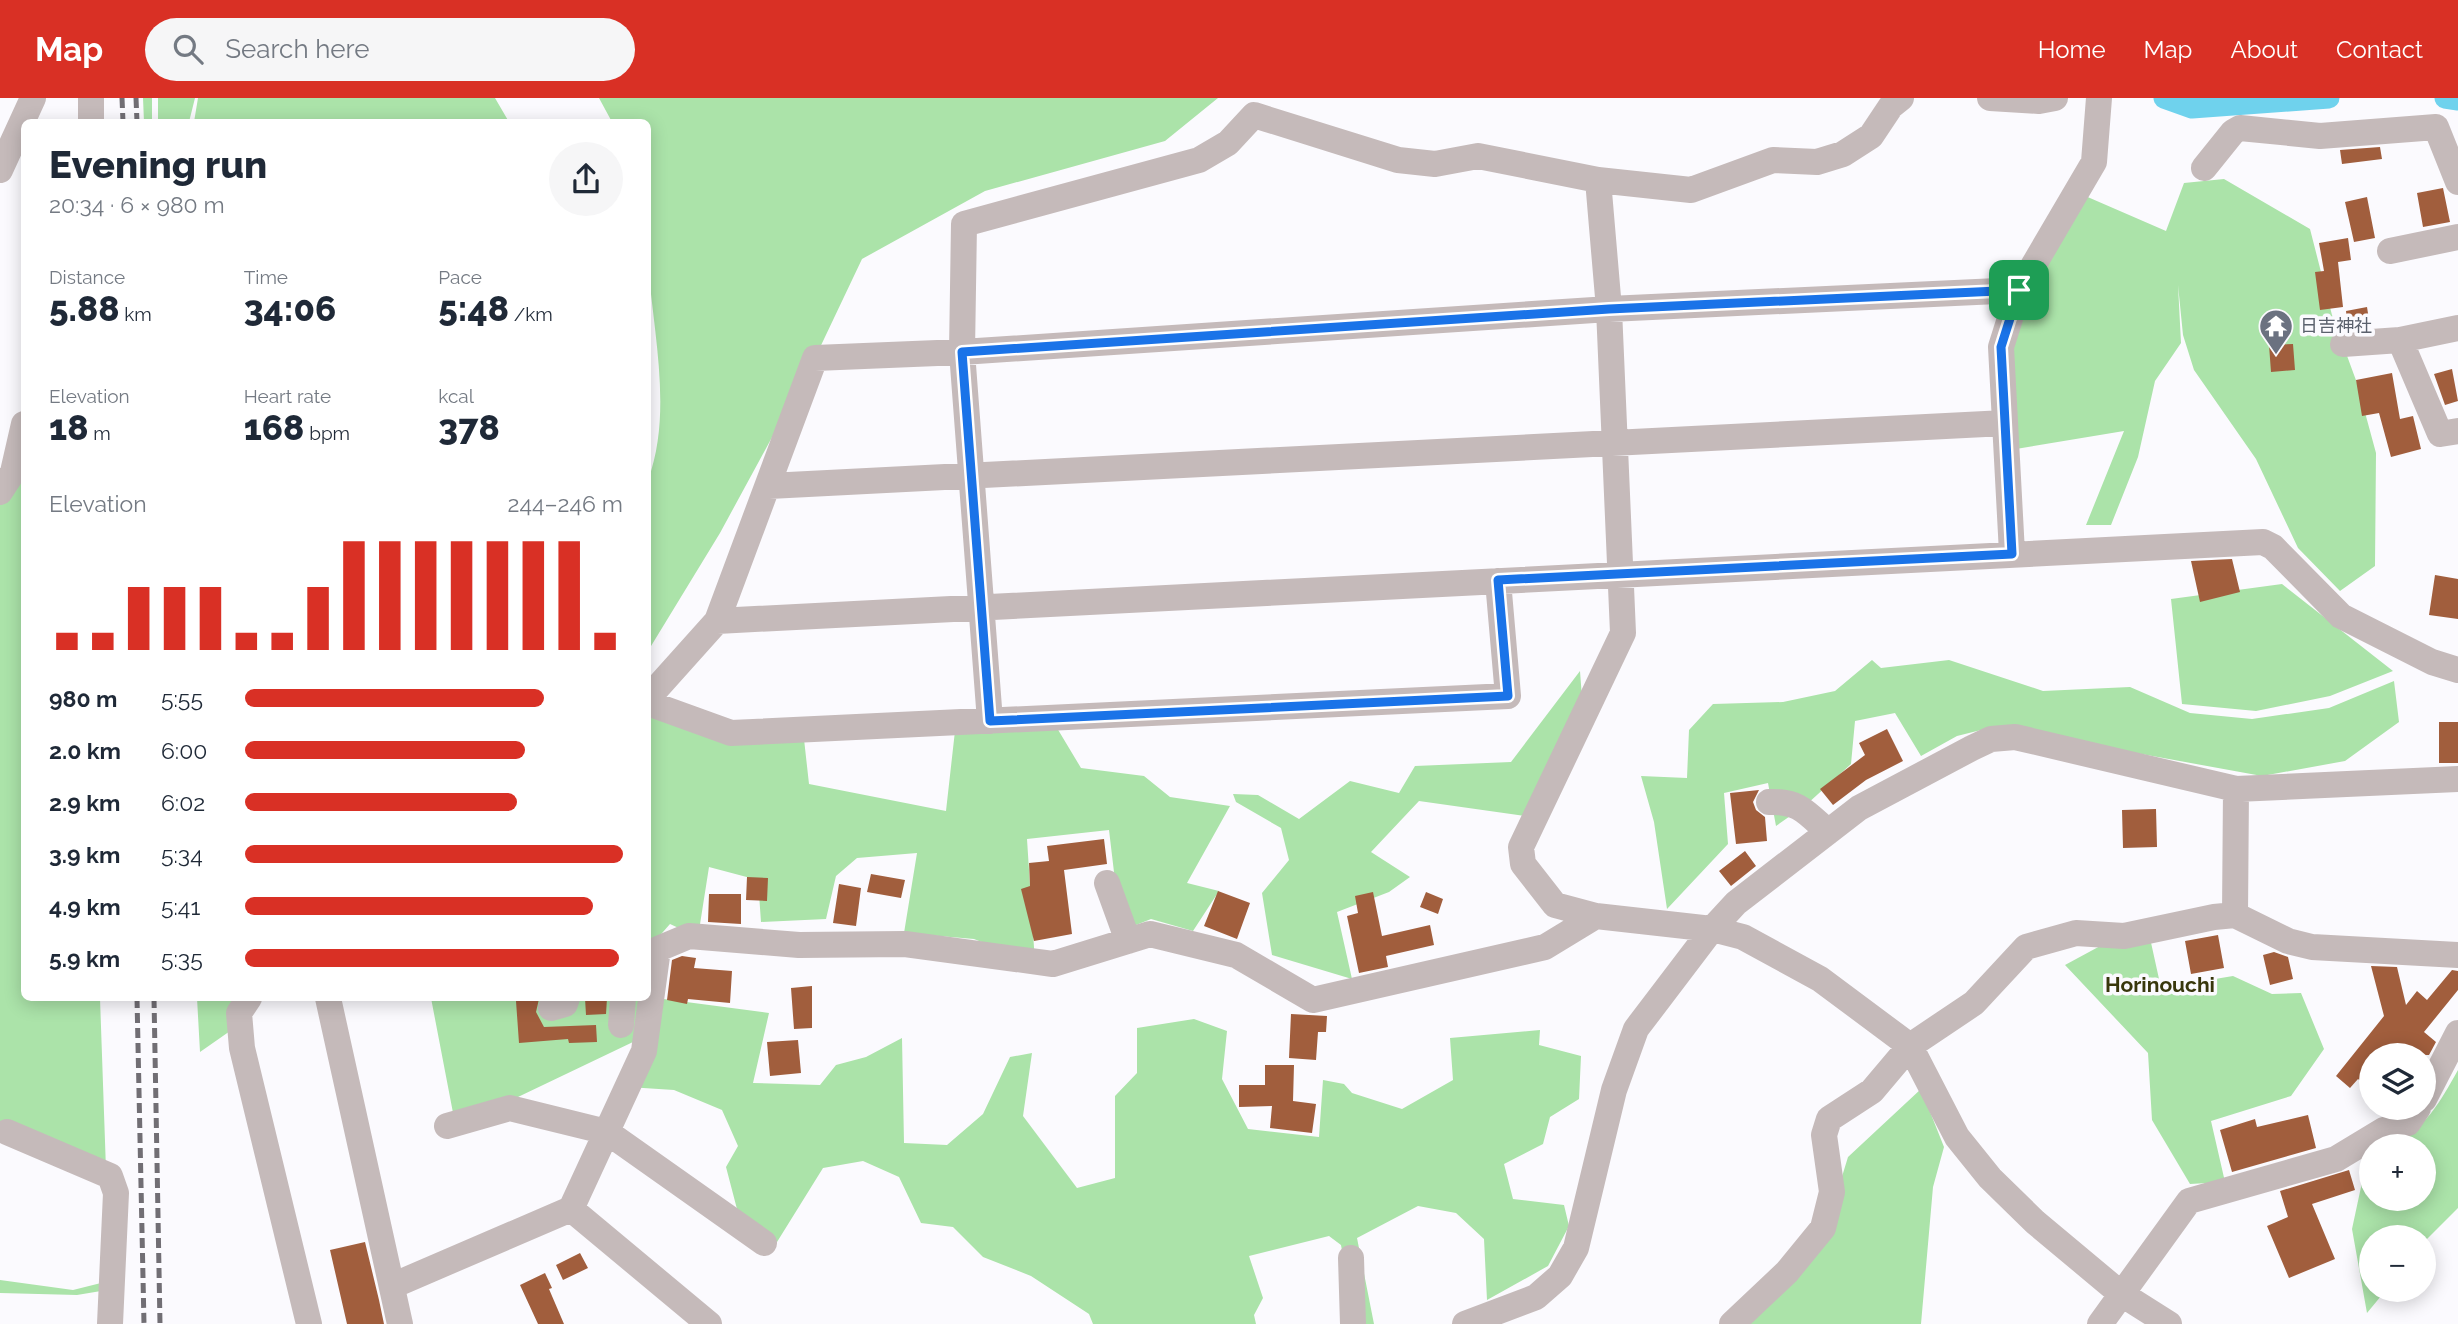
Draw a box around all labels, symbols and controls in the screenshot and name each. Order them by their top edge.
search box [145,18,635,81]
text: Map [35,30,103,69]
icon: search [169,30,207,68]
text: Search here [225,34,370,64]
text: Home [2038,35,2106,64]
text: Map [2144,35,2192,64]
text: About [2230,35,2298,64]
text: Contact [2336,35,2423,64]
text: Evening run [49,142,267,187]
button: share [549,142,623,216]
text: 20:34 · 6 × 980 m [49,191,225,218]
pin [1989,260,2049,320]
text: Distance [49,266,125,288]
text: Time [244,266,288,288]
text: Pace [438,266,482,288]
icon: arrive [2000,271,2038,309]
text: 5.88 [49,288,119,329]
text: 34:06 [244,288,336,329]
text: 5:48 [438,288,509,329]
text: km [119,303,152,325]
text: /km [509,303,553,325]
temple icon: 日吉神社 [2257,307,2295,356]
place label: 日吉神社 [2300,315,2372,336]
text: Elevation [49,385,130,407]
text: Heart rate [244,385,331,407]
text: kcal [438,385,474,407]
text: 18 [49,407,88,448]
text: 168 [244,407,304,448]
text: 378 [438,407,500,448]
text: m [88,422,111,444]
text: bpm [304,422,350,444]
text: Elevation [49,490,147,517]
text: 244–246 m [508,490,623,517]
text: 980 m [49,685,118,712]
text: 5:55 [161,685,203,712]
text: 2.0 km [49,737,121,764]
text: 6:00 [161,737,207,764]
text: 2.9 km [49,789,120,816]
text: 6:02 [161,789,205,816]
text: 3.9 km [49,841,120,868]
text: 5:34 [161,841,203,868]
text: 4.9 km [49,893,121,920]
text: 5:41 [161,893,200,920]
text: 5.9 km [49,945,120,972]
text: 5:35 [161,945,203,972]
district label: Horinouchi [2105,972,2215,997]
map controls [2359,1043,2436,1302]
button: layers [2359,1043,2436,1120]
button: + [2359,1134,2436,1211]
button: − [2359,1225,2436,1302]

